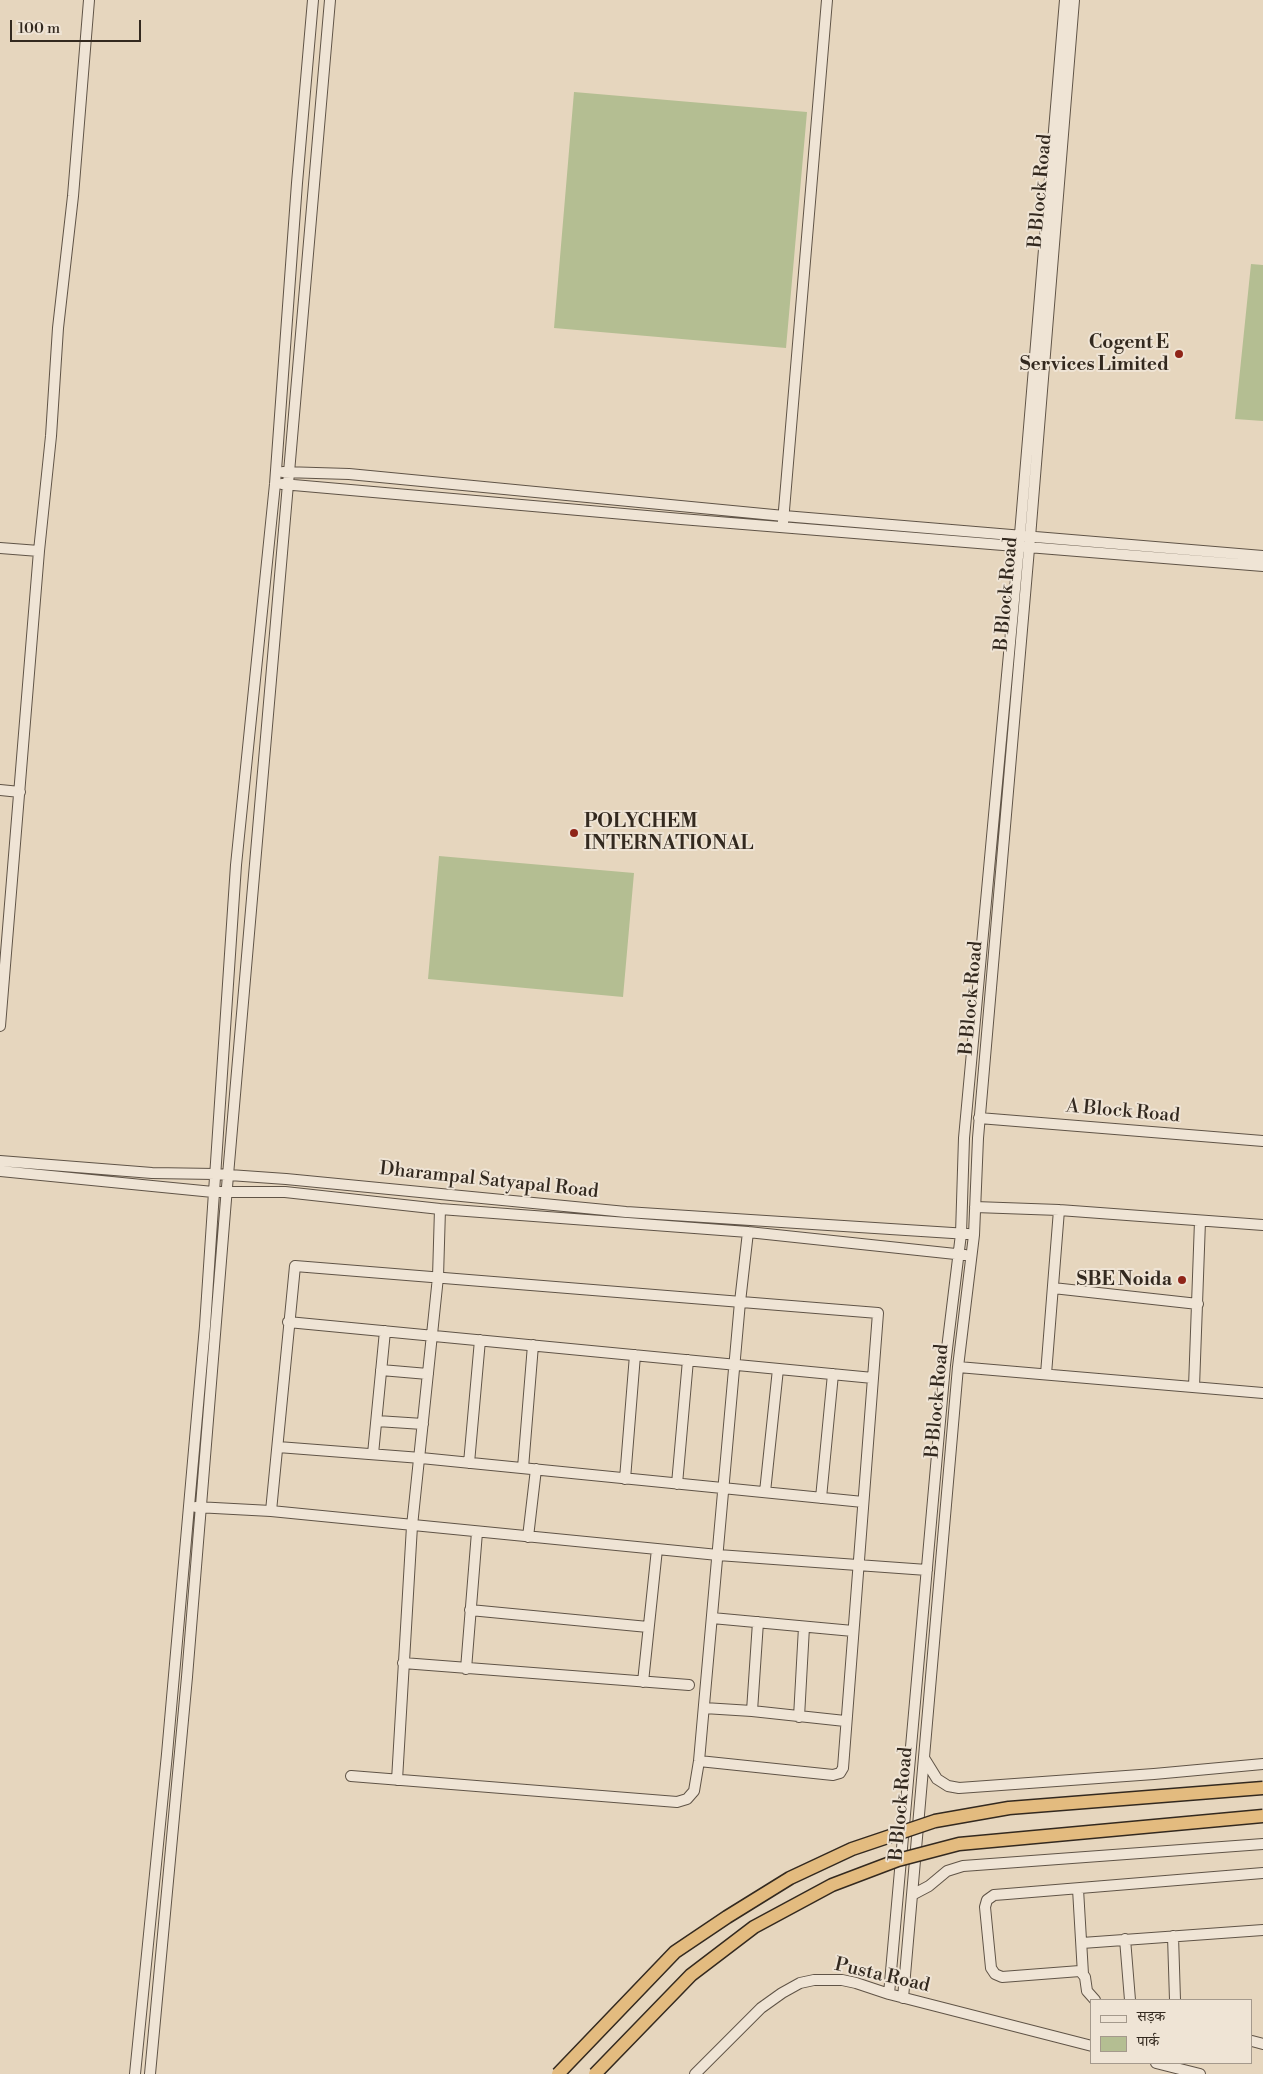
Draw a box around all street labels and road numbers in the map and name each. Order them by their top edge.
street label: B Block Road [1025,133,1057,249]
street label: B Block Road [991,536,1023,652]
street label: B Block Road [956,940,988,1056]
street label: A Block Road [1065,1096,1181,1128]
street label: Dharampal Satyapal Road [378,1158,600,1204]
street label: B Block Road [922,1343,954,1459]
street label: B Block Road [886,1746,918,1862]
street label: Pusta Road [832,1954,932,1998]

